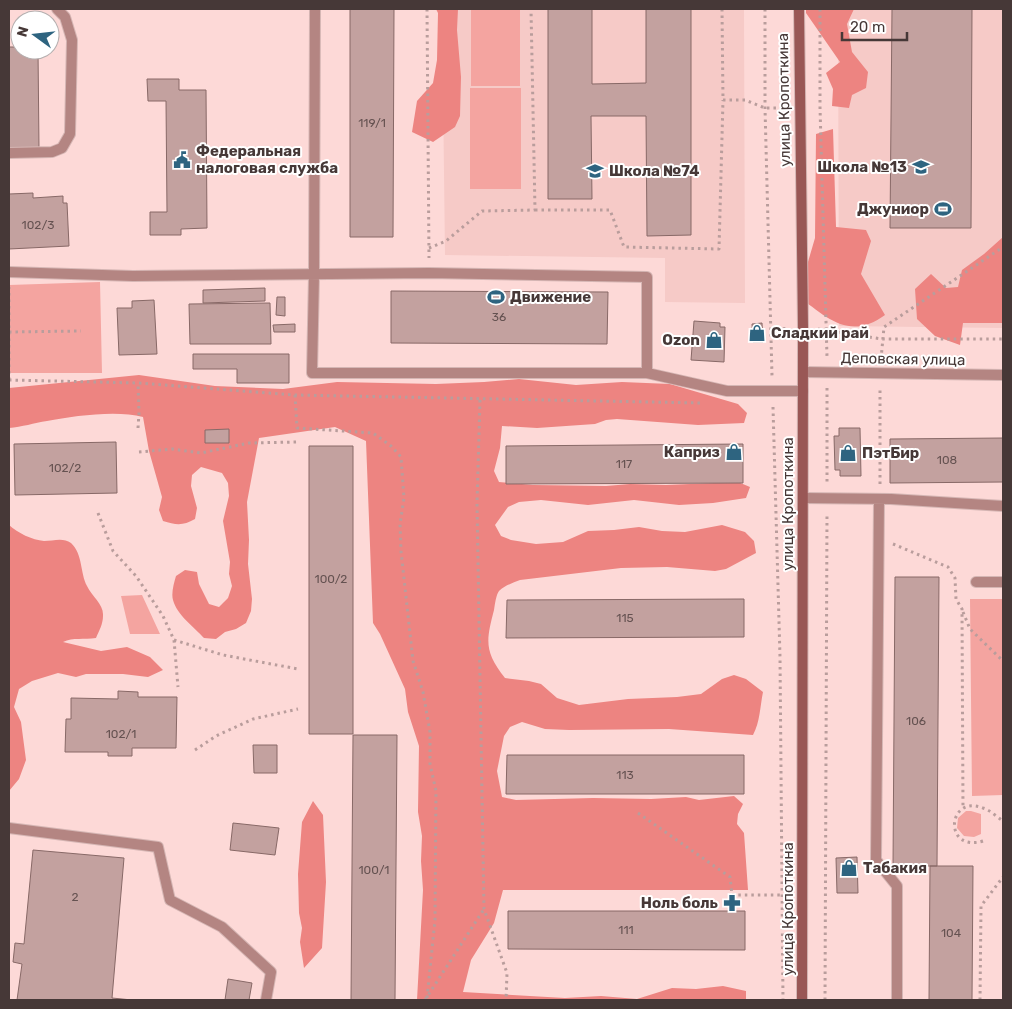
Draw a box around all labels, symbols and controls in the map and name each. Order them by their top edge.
north arrow [10,10,60,60]
scale bar [842,10,907,42]
text: 20 m [850,18,885,36]
text: N [13,25,32,39]
street label: улица Кропоткина [774,33,794,167]
house number: 119/1 [358,116,386,130]
place label: Федеральная налоговая служба [196,142,338,177]
public building icon: Федеральная налоговая служба [172,150,192,170]
school or university icon: Школа №13 [911,157,931,177]
place label: Школа №13 [817,158,907,176]
school or university icon: Школа №74 [585,161,605,181]
place label: Школа №74 [609,162,700,180]
sports icon: Джуниор [933,199,953,219]
place label: Джуниор [857,200,929,218]
house number: 102/3 [22,218,54,232]
sports icon: Движение [486,287,506,307]
place label: Движение [510,288,591,306]
house number: 36 [492,310,506,324]
shop icon: Сладкий рай [747,323,767,343]
place label: Сладкий рай [771,324,869,342]
shop icon: Ozon [704,330,724,350]
place label: Ozon [662,331,700,349]
street label: Деповская улица [841,349,965,369]
street label: улица Кропоткина [779,437,797,571]
shop icon: Каприз [724,442,744,462]
place label: Каприз [664,443,720,461]
shop icon: ПэтБир [838,443,858,463]
place label: ПэтБир [862,444,919,462]
house number: 108 [937,453,957,467]
house number: 117 [616,457,632,471]
house number: 102/2 [49,461,81,475]
house number: 100/2 [315,572,347,586]
house number: 115 [616,611,634,625]
house number: 106 [906,714,926,728]
house number: 102/1 [106,727,136,741]
house number: 113 [616,768,634,782]
street label: улица Кропоткина [779,842,797,976]
shop icon: Табакия [839,858,859,878]
place label: Табакия [863,859,927,877]
house number: 100/1 [358,863,390,877]
house number: 2 [71,890,79,904]
pharmacy icon: Ноль боль [722,893,742,913]
place label: Ноль боль [641,894,719,912]
house number: 111 [618,923,634,937]
house number: 104 [941,926,962,940]

